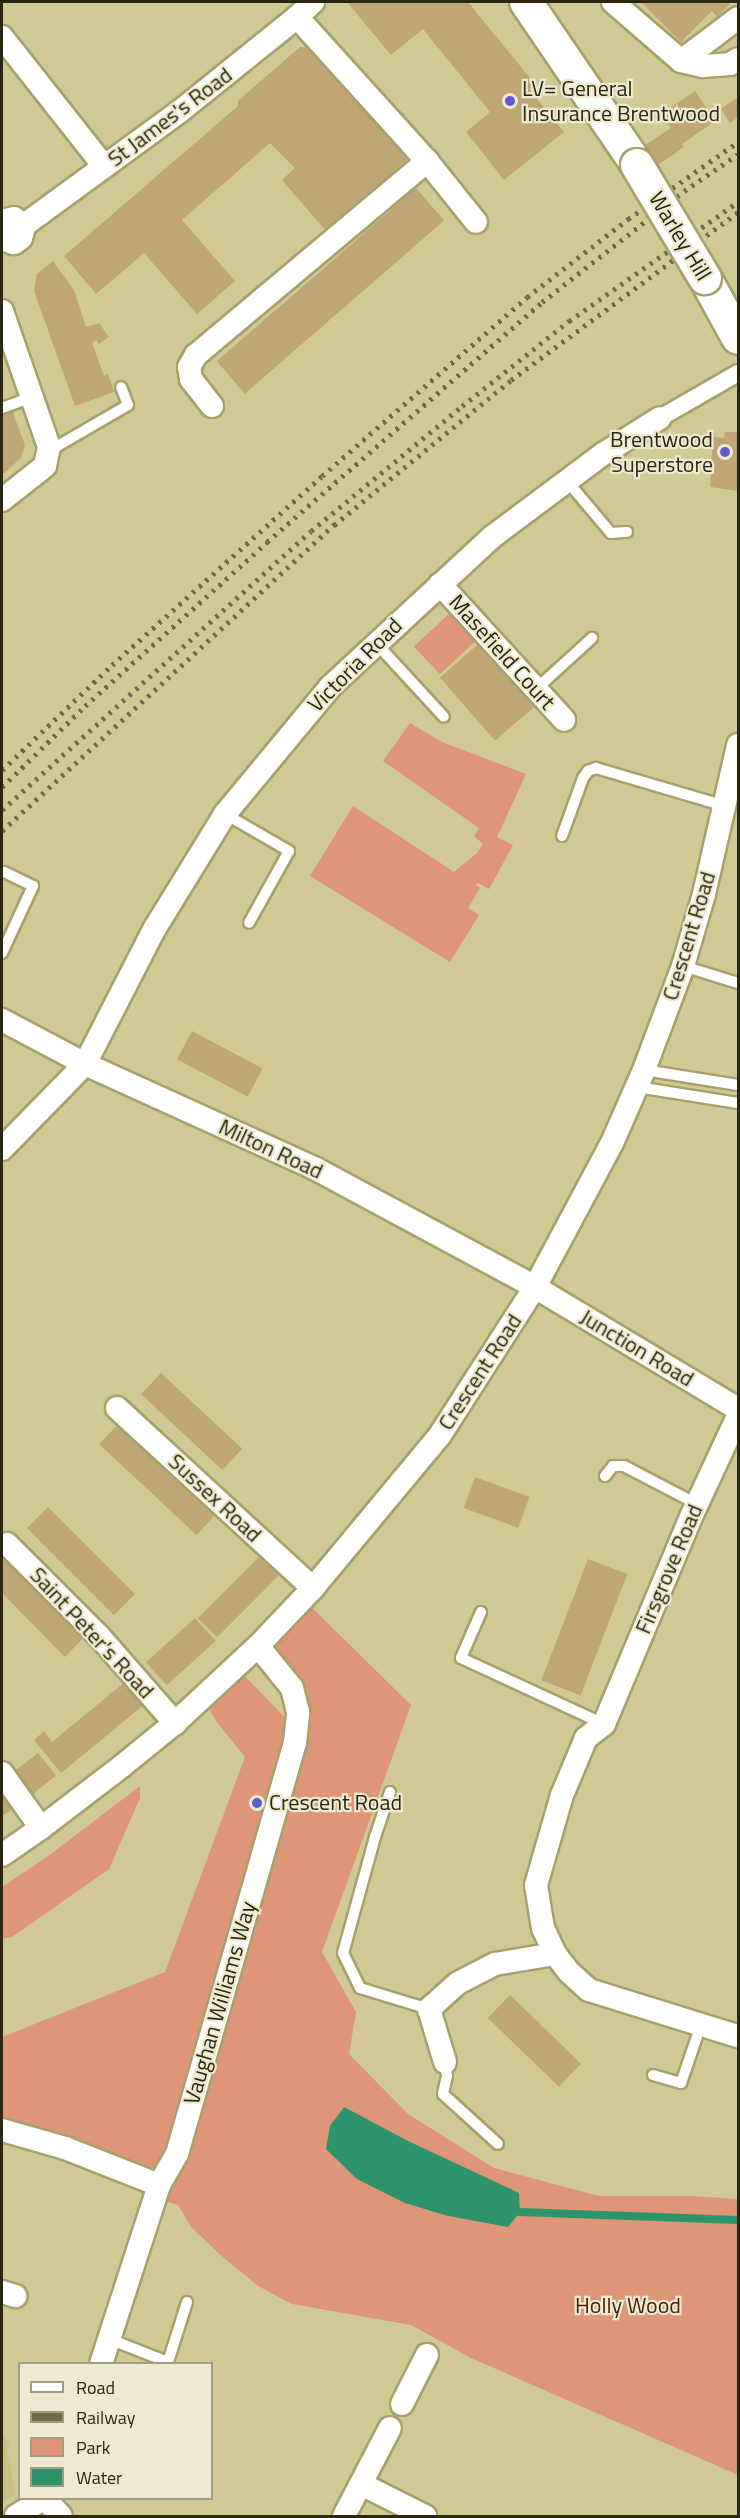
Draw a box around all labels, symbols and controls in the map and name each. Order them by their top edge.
street label: St James's Road [103,62,237,172]
place label: LV= General Insurance Brentwood [522,75,720,126]
marker: LV= General Insurance Brentwood [503,94,517,108]
street label: Warley Hill [643,187,717,285]
place label: Brentwood Superstore [610,426,713,478]
marker: Brentwood Superstore [718,445,732,459]
street label: Masefield Court [443,589,561,715]
street label: Victoria Road [302,612,408,718]
street label: Crescent Road [657,868,721,1004]
street label: Milton Road [215,1113,327,1185]
street label: Junction Road [575,1304,699,1392]
street label: Crescent Road [433,1309,527,1435]
street label: Sussex Road [163,1448,267,1548]
street label: Firsgrove Road [630,1500,708,1638]
street label: Saint Peter's Road [24,1562,160,1704]
place label: Crescent Road [269,1790,402,1816]
marker: Crescent Road [250,1796,264,1810]
street label: Vaughan Williams Way [178,1898,262,2108]
park label: Holly Wood [575,2293,681,2319]
legend [18,2362,213,2500]
text: Road [76,2374,115,2401]
text: Railway [76,2404,135,2431]
text: Park [76,2434,110,2461]
text: Water [76,2464,122,2491]

